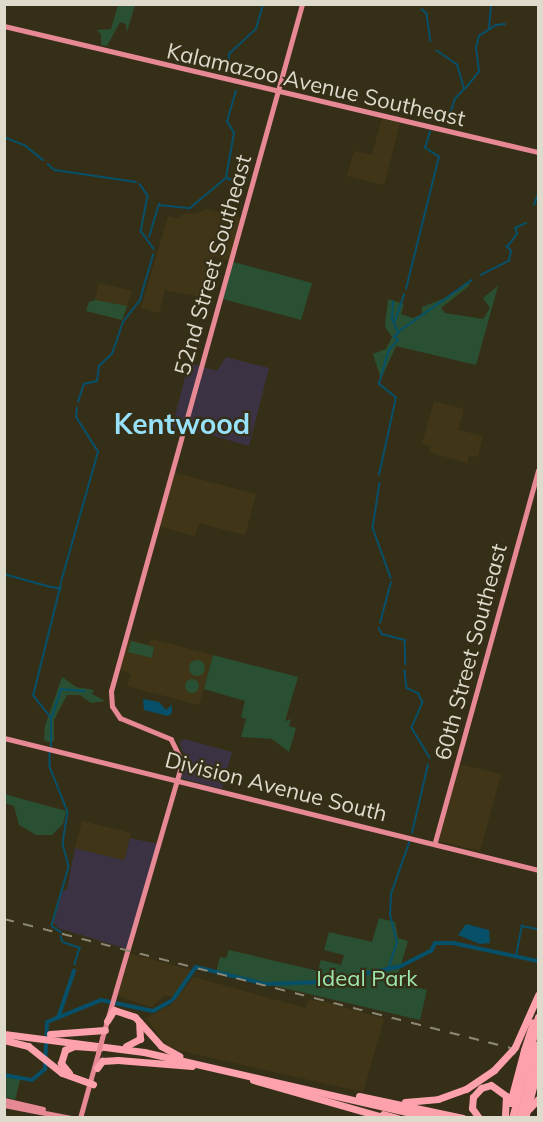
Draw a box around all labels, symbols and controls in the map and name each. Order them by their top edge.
street label: Kalamazoo Avenue Southeast [164,38,468,132]
street label: 52nd Street Southeast [169,152,257,378]
district label: Kentwood [114,407,250,441]
street label: 60th Street Southeast [429,541,513,763]
street label: Division Avenue South [162,747,390,827]
park label: Ideal Park [316,966,418,992]

